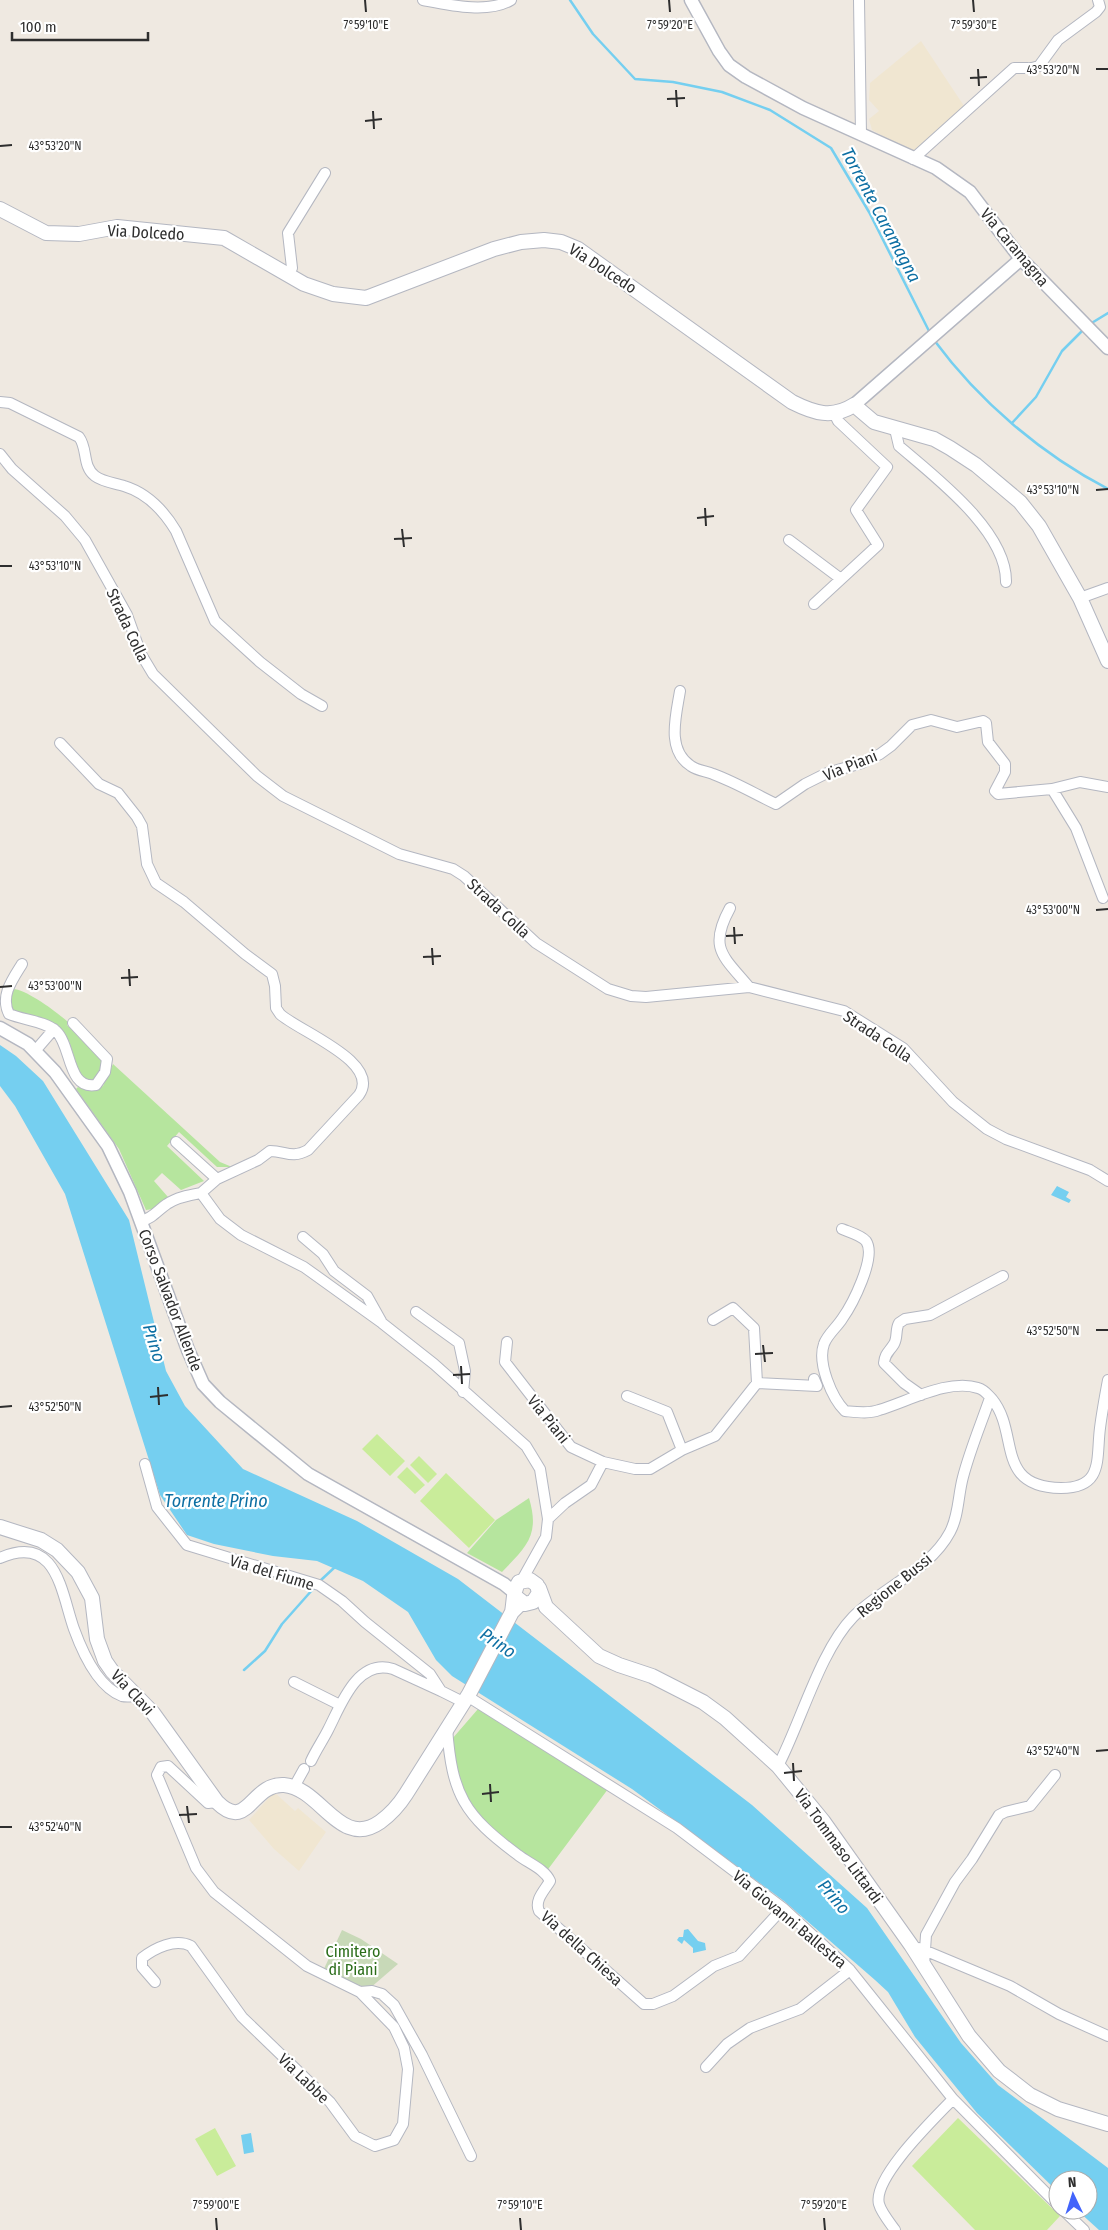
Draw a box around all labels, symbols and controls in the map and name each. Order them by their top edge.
scale bar [12,10,149,42]
text: 100 m [20,18,57,36]
text: 7°59'10"E [343,18,389,32]
text: 7°59'20"E [647,18,693,32]
text: 7°59'30"E [951,18,997,32]
text: 43°53'20"N [1026,63,1080,77]
text: 43°53'20"N [28,139,82,153]
water label: Torrente Caramagna [836,144,926,286]
street label: Via Caramagna [976,204,1053,290]
street label: Via Dolcedo [107,221,185,244]
street label: Via Dolcedo [565,239,640,297]
text: 43°53'10"N [1027,483,1079,497]
text: 43°53'10"N [29,559,81,573]
street label: Strada Colla [102,586,153,665]
street label: Via Piani [820,746,880,785]
street label: Strada Colla [463,875,534,942]
text: 43°53'00"N [1026,903,1080,917]
text: 43°53'00"N [28,979,82,993]
street label: Strada Colla [840,1007,916,1066]
street label: Corso Salvador Allende [135,1226,206,1374]
water label: Prino [138,1321,170,1365]
text: 43°52'50"N [1026,1324,1080,1338]
street label: Via Piani [523,1391,574,1447]
text: 43°52'50"N [28,1400,82,1414]
water label: Torrente Prino [164,1490,268,1512]
street label: Regione Bussi [853,1549,936,1621]
street label: Via del Fiume [227,1551,316,1594]
water label: Prino [476,1623,520,1663]
street label: Via Clavi [107,1666,158,1719]
text: 43°52'40"N [1026,1744,1080,1758]
street label: Via Tommaso Littardi [791,1785,887,1907]
text: 43°52'40"N [28,1820,82,1834]
street label: Via Giovanni Ballestra [729,1866,850,1973]
water label: Prino [813,1875,855,1919]
street label: Via della Chiesa [537,1907,626,1990]
park label: Cimitero di Piani [326,1942,380,1979]
street label: Via Labbe [274,2049,333,2107]
north arrow [1048,2170,1098,2220]
text: N [1067,2174,1077,2191]
text: 7°59'00"E [193,2198,240,2212]
text: 7°59'10"E [497,2198,543,2212]
text: 7°59'20"E [801,2198,847,2212]

